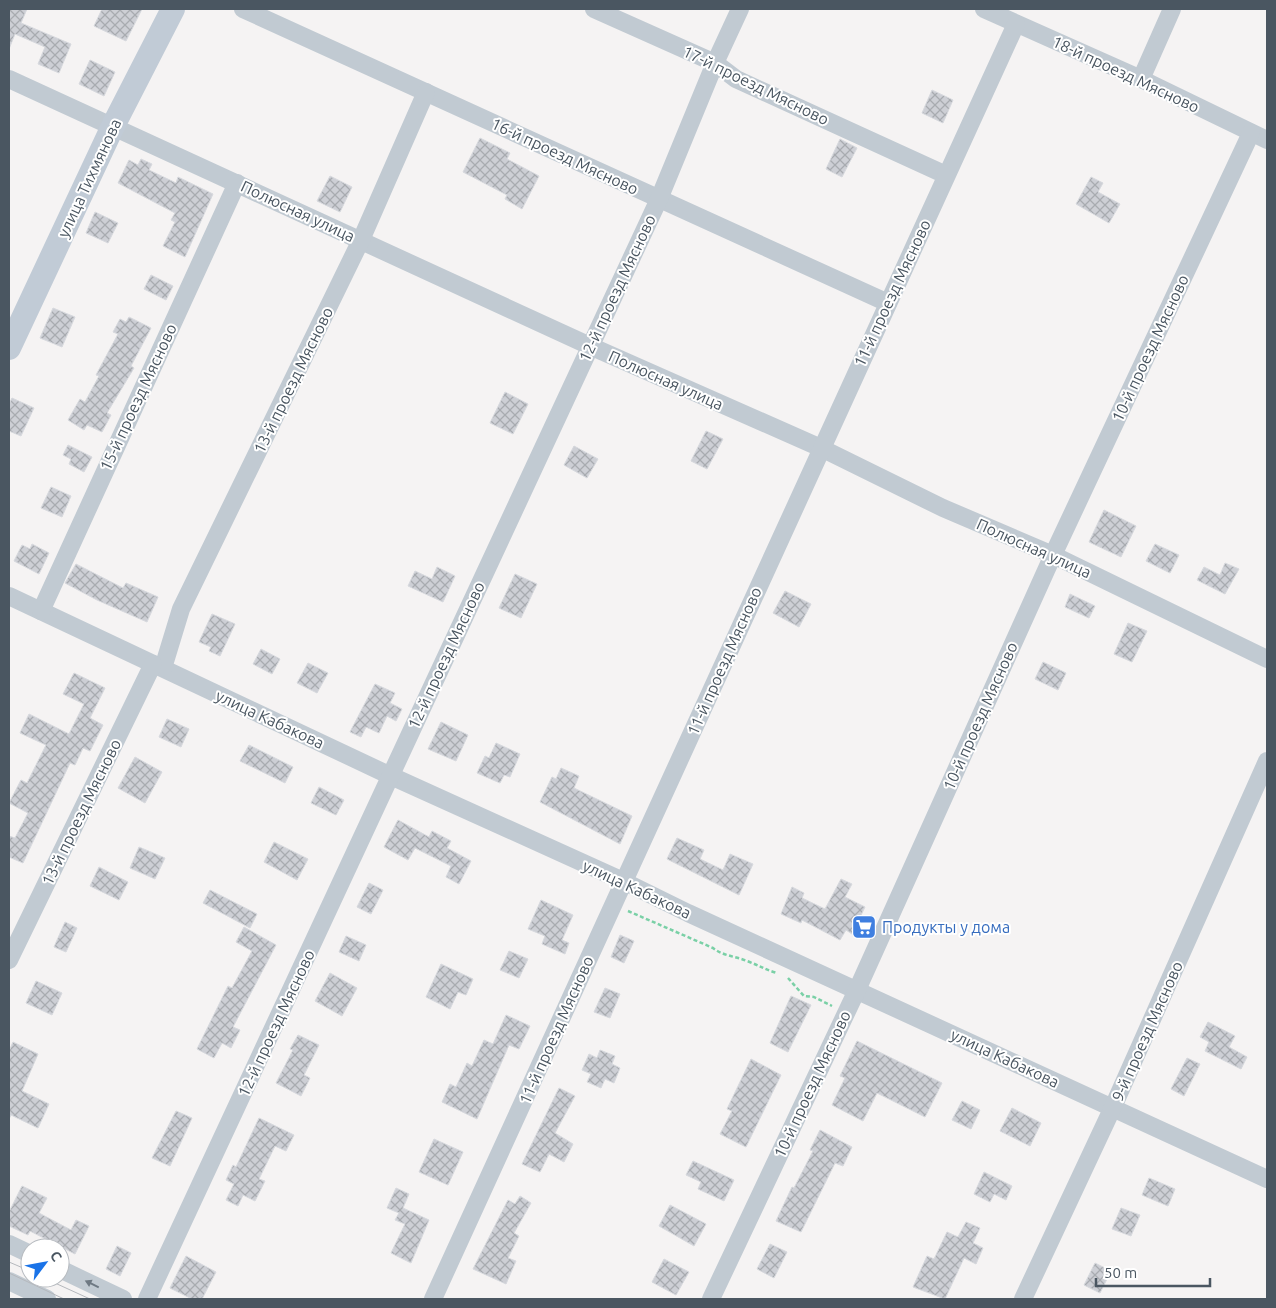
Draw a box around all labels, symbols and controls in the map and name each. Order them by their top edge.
street label: 18-й проезд Мясново [1050,32,1202,116]
street label: 17-й проезд Мясново [680,42,832,128]
street label: 16-й проезд Мясново [489,114,641,198]
street label: улица Тихмянова [54,116,124,240]
street label: Полюсная улица [238,177,358,245]
street label: 12-й проезд Мясново [575,212,659,364]
street label: 11-й проезд Мясново [850,217,934,369]
street label: 10-й проезд Мясново [1108,272,1192,424]
street label: 13-й проезд Мясново [250,304,336,456]
street label: 15-й проезд Мясново [96,321,180,473]
street label: Полюсная улица [606,347,726,413]
street label: Полюсная улица [974,515,1094,581]
street label: 12-й проезд Мясново [404,579,488,731]
street label: 11-й проезд Мясново [683,584,765,738]
street label: 10-й проезд Мясново [939,639,1021,793]
street label: улица Кабакова [213,686,327,752]
street label: 13-й проезд Мясново [38,736,124,888]
street label: улица Кабакова [580,856,694,922]
supermarket icon: Продукты у дома [851,914,877,940]
place label: Продукты у дома [882,918,1010,936]
street label: 12-й проезд Мясново [234,947,318,1099]
street label: 11-й проезд Мясново [515,953,597,1107]
street label: 9-й проезд Мясново [1108,958,1186,1104]
street label: 10-й проезд Мясново [770,1008,854,1160]
street label: улица Кабакова [948,1025,1062,1091]
north arrow [20,1238,70,1288]
text: С [47,1248,65,1264]
scale bar [1096,1256,1210,1288]
text: 50 m [1104,1264,1137,1281]
one-way arrow [85,1280,99,1288]

